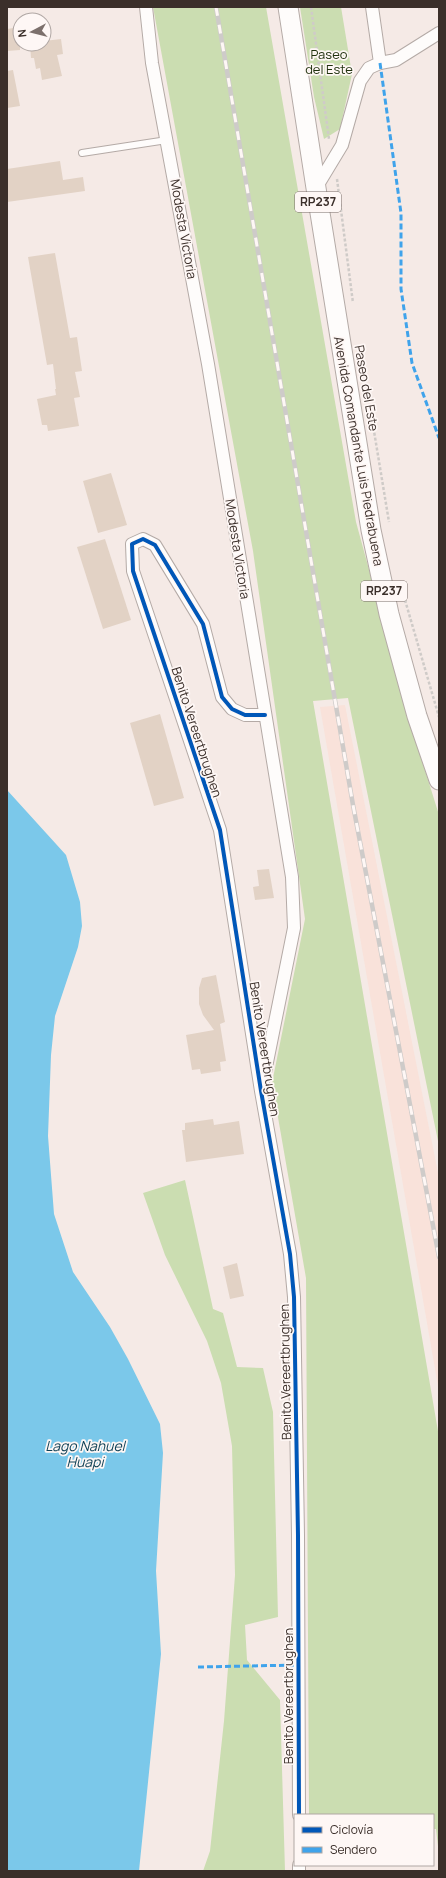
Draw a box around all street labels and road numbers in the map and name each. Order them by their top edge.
street label: Modesta Victoria [166,178,202,280]
road number: RP237 [295,192,341,212]
street label: Avenida Comandante Luis Piedrabuena [330,335,388,567]
street label: Paseo del Este [351,343,384,433]
street label: Modesta Victoria [221,498,255,600]
road number: RP237 [361,581,407,601]
street label: Benito Vereertbrughen [167,664,227,800]
street label: Benito Vereertbrughen [245,980,285,1118]
street label: Benito Vereertbrughen [275,1304,295,1440]
street label: Benito Vereertbrughen [279,1628,297,1764]

